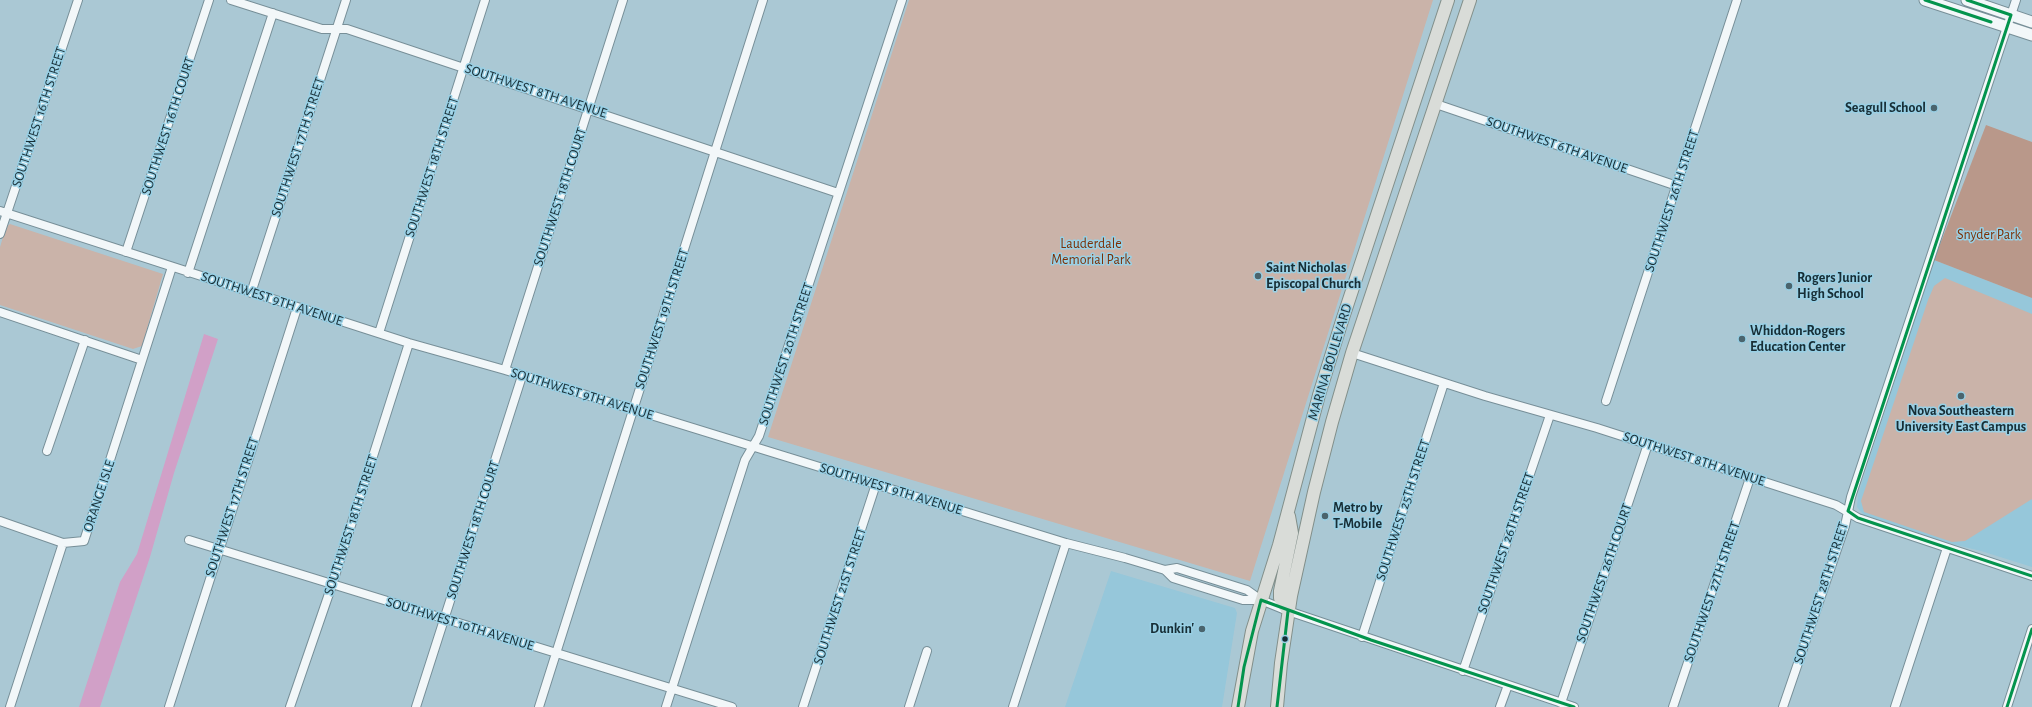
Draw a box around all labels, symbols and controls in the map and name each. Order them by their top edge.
street label: SOUTHWEST 16TH STREET [8,45,70,189]
street label: SOUTHWEST 16TH COURT [138,55,198,197]
street label: SOUTHWEST 8TH AVENUE [463,60,609,122]
street label: SOUTHWEST 17TH STREET [267,75,329,219]
street label: SOUTHWEST 18TH STREET [401,95,463,239]
place label: Seagull School [1845,100,1926,116]
marker: Seagull School [1929,103,1939,113]
street label: SOUTHWEST 6TH AVENUE [1484,113,1630,177]
street label: SOUTHWEST 18TH COURT [530,126,590,268]
street label: SOUTHWEST 26TH STREET [1641,128,1703,274]
park label: Snyder Park [1957,227,2021,243]
park label: Lauderdale Memorial Park [1051,236,1131,268]
street label: SOUTHWEST 19TH STREET [631,247,693,391]
place label: Saint Nicholas Episcopal Church [1266,260,1361,292]
street label: SOUTHWEST 9TH AVENUE [199,268,345,330]
place label: Rogers Junior High School [1797,270,1872,302]
marker: Saint Nicholas Episcopal Church [1253,271,1263,281]
street label: SOUTHWEST 20TH STREET [755,280,817,428]
marker: Rogers Junior High School [1784,281,1794,291]
street label: MARINA BOULEVARD [1304,302,1356,422]
place label: Whiddon-Rogers Education Center [1750,323,1845,356]
marker: Whiddon-Rogers Education Center [1737,334,1747,344]
street label: SOUTHWEST 9TH AVENUE [509,364,655,424]
marker: Nova Southeastern University East Campus [1956,391,1966,401]
place label: Nova Southeastern University East Campus [1896,403,2026,436]
street label: SOUTHWEST 8TH AVENUE [1621,428,1767,490]
street label: SOUTHWEST 17TH STREET [201,435,263,579]
street label: SOUTHWEST 25TH STREET [1372,437,1434,583]
street label: SOUTHWEST 18TH STREET [320,453,382,597]
street label: ORANGE ISLE [80,458,118,534]
street label: SOUTHWEST 18TH COURT [443,459,503,601]
street label: SOUTHWEST 9TH AVENUE [818,459,964,519]
street label: SOUTHWEST 26TH STREET [1474,470,1538,616]
place label: Metro by T-Mobile [1333,500,1383,532]
street label: SOUTHWEST 26TH COURT [1572,501,1636,645]
marker: Metro by T-Mobile [1320,511,1330,521]
street label: SOUTHWEST 27TH STREET [1680,519,1744,665]
street label: SOUTHWEST 28TH STREET [1790,520,1852,666]
street label: SOUTHWEST 21ST STREET [810,525,870,667]
street label: SOUTHWEST 10TH AVENUE [384,593,536,655]
place label: Dunkin' [1150,621,1194,637]
marker: Dunkin' [1197,624,1207,634]
unlabelled marker [1280,634,1290,644]

